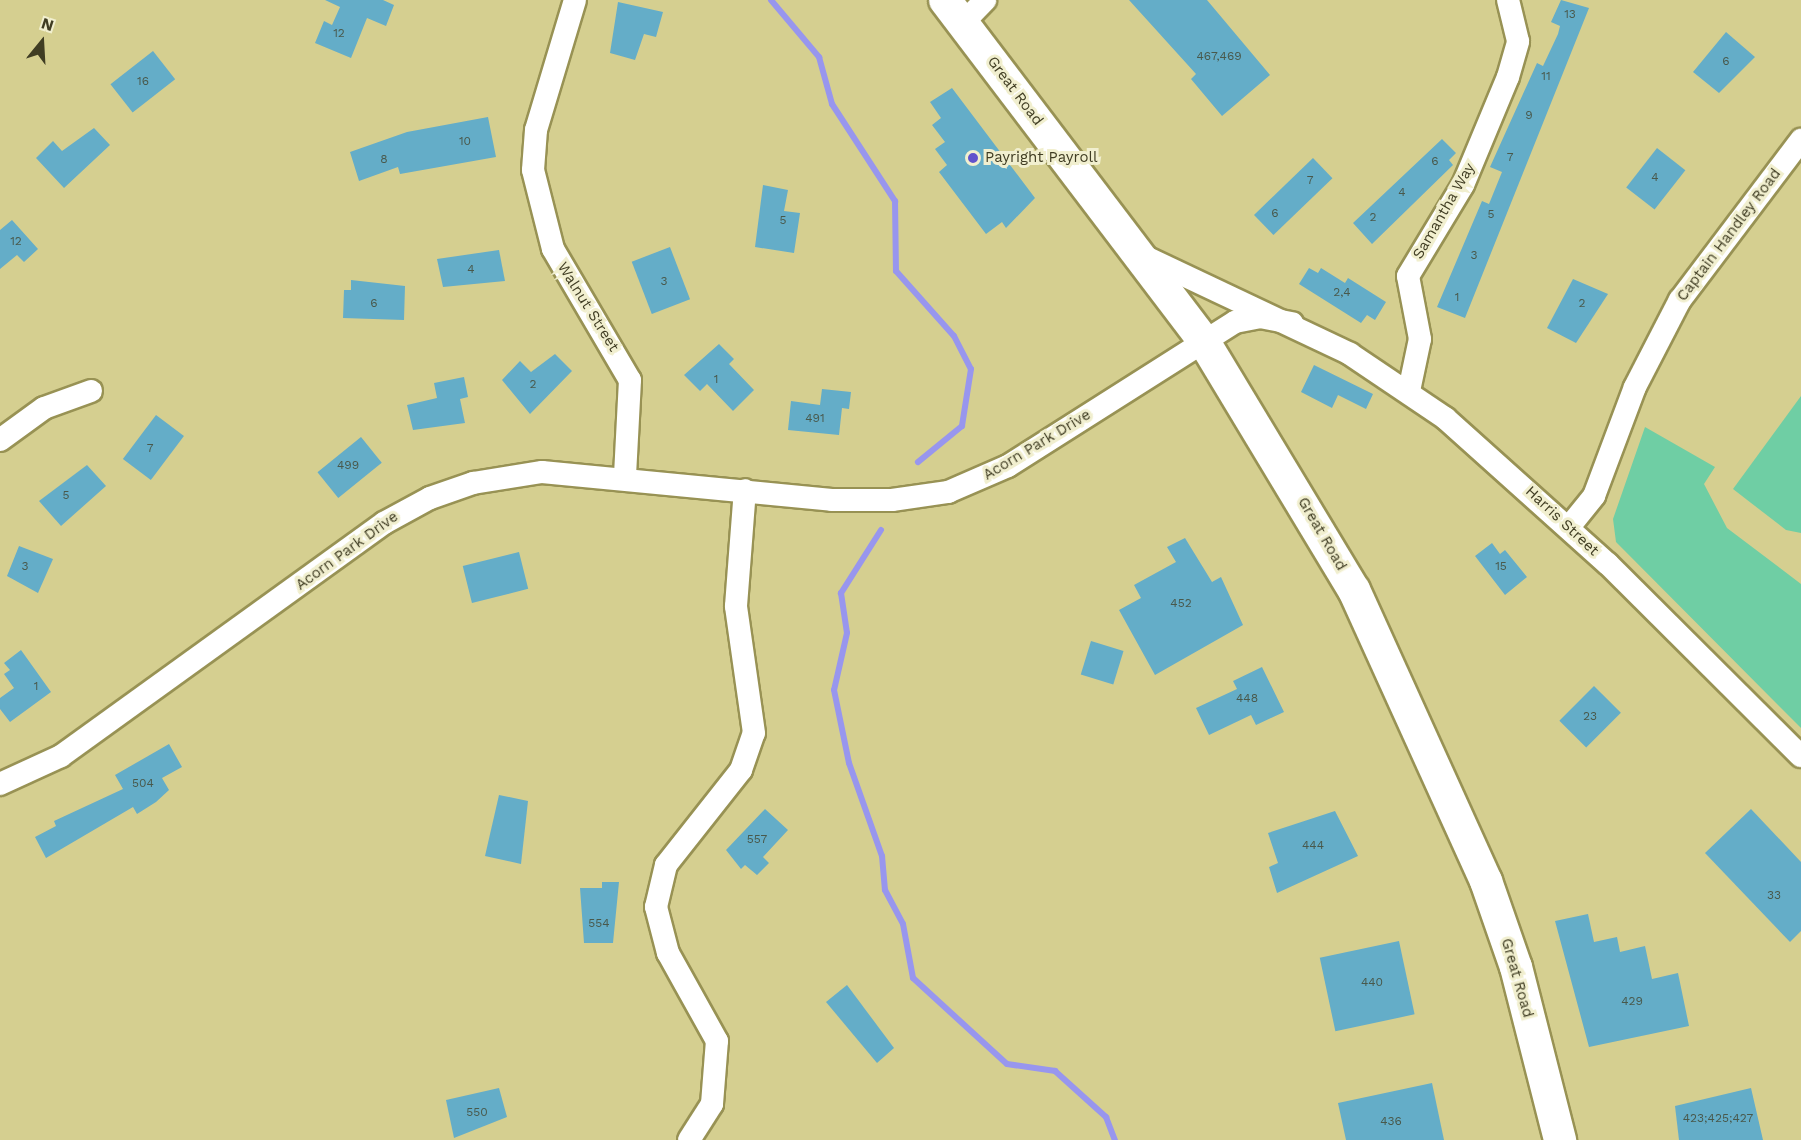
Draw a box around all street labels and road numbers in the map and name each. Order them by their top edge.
street label: Great Road [983,53,1047,129]
street label: Samantha Way [1409,159,1479,263]
street label: Captain Handley Road [1673,165,1785,305]
street label: Walnut Street [553,259,623,355]
street label: Acorn Park Drive [980,406,1094,484]
street label: Harris Street [1522,482,1602,560]
street label: Great Road [1294,494,1350,574]
street label: Acorn Park Drive [292,508,402,594]
street label: Great Road [1497,936,1537,1020]

